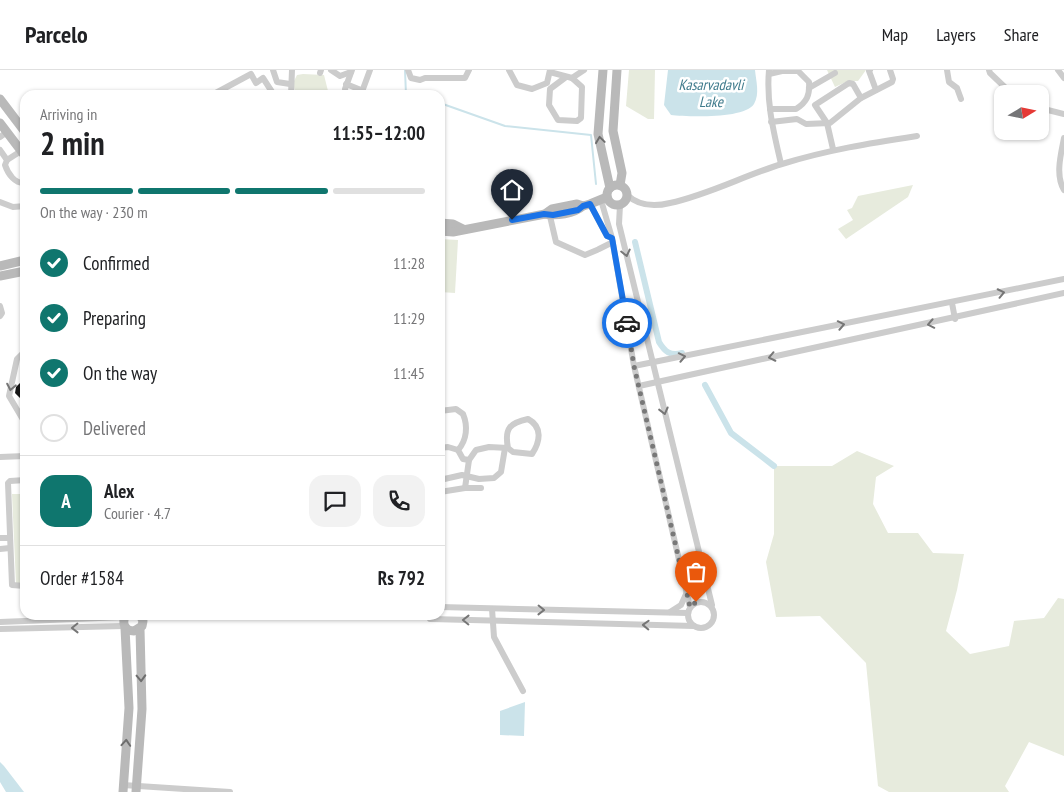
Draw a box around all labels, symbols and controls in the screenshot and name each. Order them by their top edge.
text: Parcelo [25,19,88,50]
text: Map [882,23,908,46]
text: Layers [936,23,976,46]
text: Share [1004,23,1039,46]
water label: Kasarvadavli Lake [678,75,745,111]
north arrow [994,85,1049,140]
map controls [994,85,1049,140]
text: Arriving in [40,104,97,124]
text: 11:55–12:00 [332,121,425,145]
text: 2 min [40,122,105,164]
one-way arrow [595,136,605,144]
pin [491,169,533,220]
icon: home [498,176,526,204]
text: On the way · 230 m [40,202,148,222]
one-way arrow [620,248,631,257]
icon: check [40,249,68,277]
text: Confirmed [83,251,150,275]
text: 11:28 [393,253,425,273]
one-way arrow [996,288,1005,299]
courier [602,298,652,348]
icon: check [40,304,68,332]
text: Preparing [83,306,146,330]
text: 11:29 [393,308,425,328]
icon: car [613,309,641,337]
one-way arrow [927,318,936,328]
one-way arrow [837,320,846,331]
one-way arrow [678,352,687,363]
one-way arrow [768,352,777,362]
icon: check [40,359,68,387]
text: On the way [83,361,157,385]
text: 11:45 [393,363,425,383]
one-way arrow [7,383,17,391]
one-way arrow [658,406,669,415]
text: Delivered [83,416,146,440]
button: chat [309,475,361,527]
button: phone [373,475,425,527]
text: Alex [104,479,134,503]
text: A [61,489,71,513]
text: Courier · 4.7 [104,503,171,523]
pin [675,551,717,602]
icon: bag [682,558,710,586]
text: Order #1584 [40,566,124,590]
text: Rs 792 [378,566,425,590]
one-way arrow [538,605,545,615]
one-way arrow [461,615,469,626]
one-way arrow [641,620,649,630]
one-way arrow [71,623,79,633]
one-way arrow [136,674,146,682]
one-way arrow [120,739,131,747]

